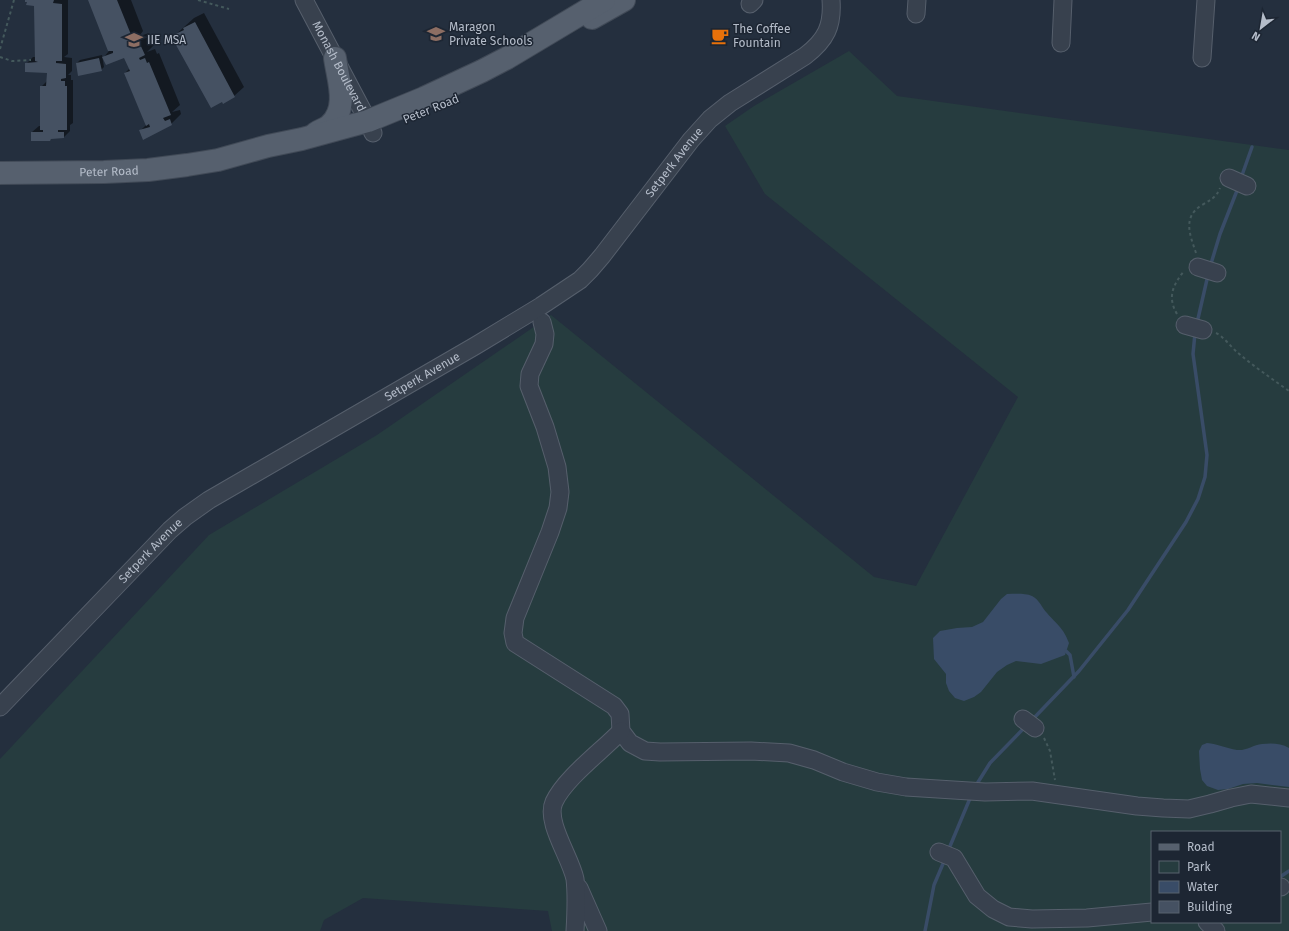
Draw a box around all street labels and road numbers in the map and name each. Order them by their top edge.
street label: Monash Boulevard [309,19,369,114]
street label: Peter Road [401,91,461,127]
street label: Setperk Avenue [643,124,706,200]
street label: Peter Road [79,163,139,179]
street label: Setperk Avenue [382,349,462,404]
street label: Setperk Avenue [116,515,185,586]

